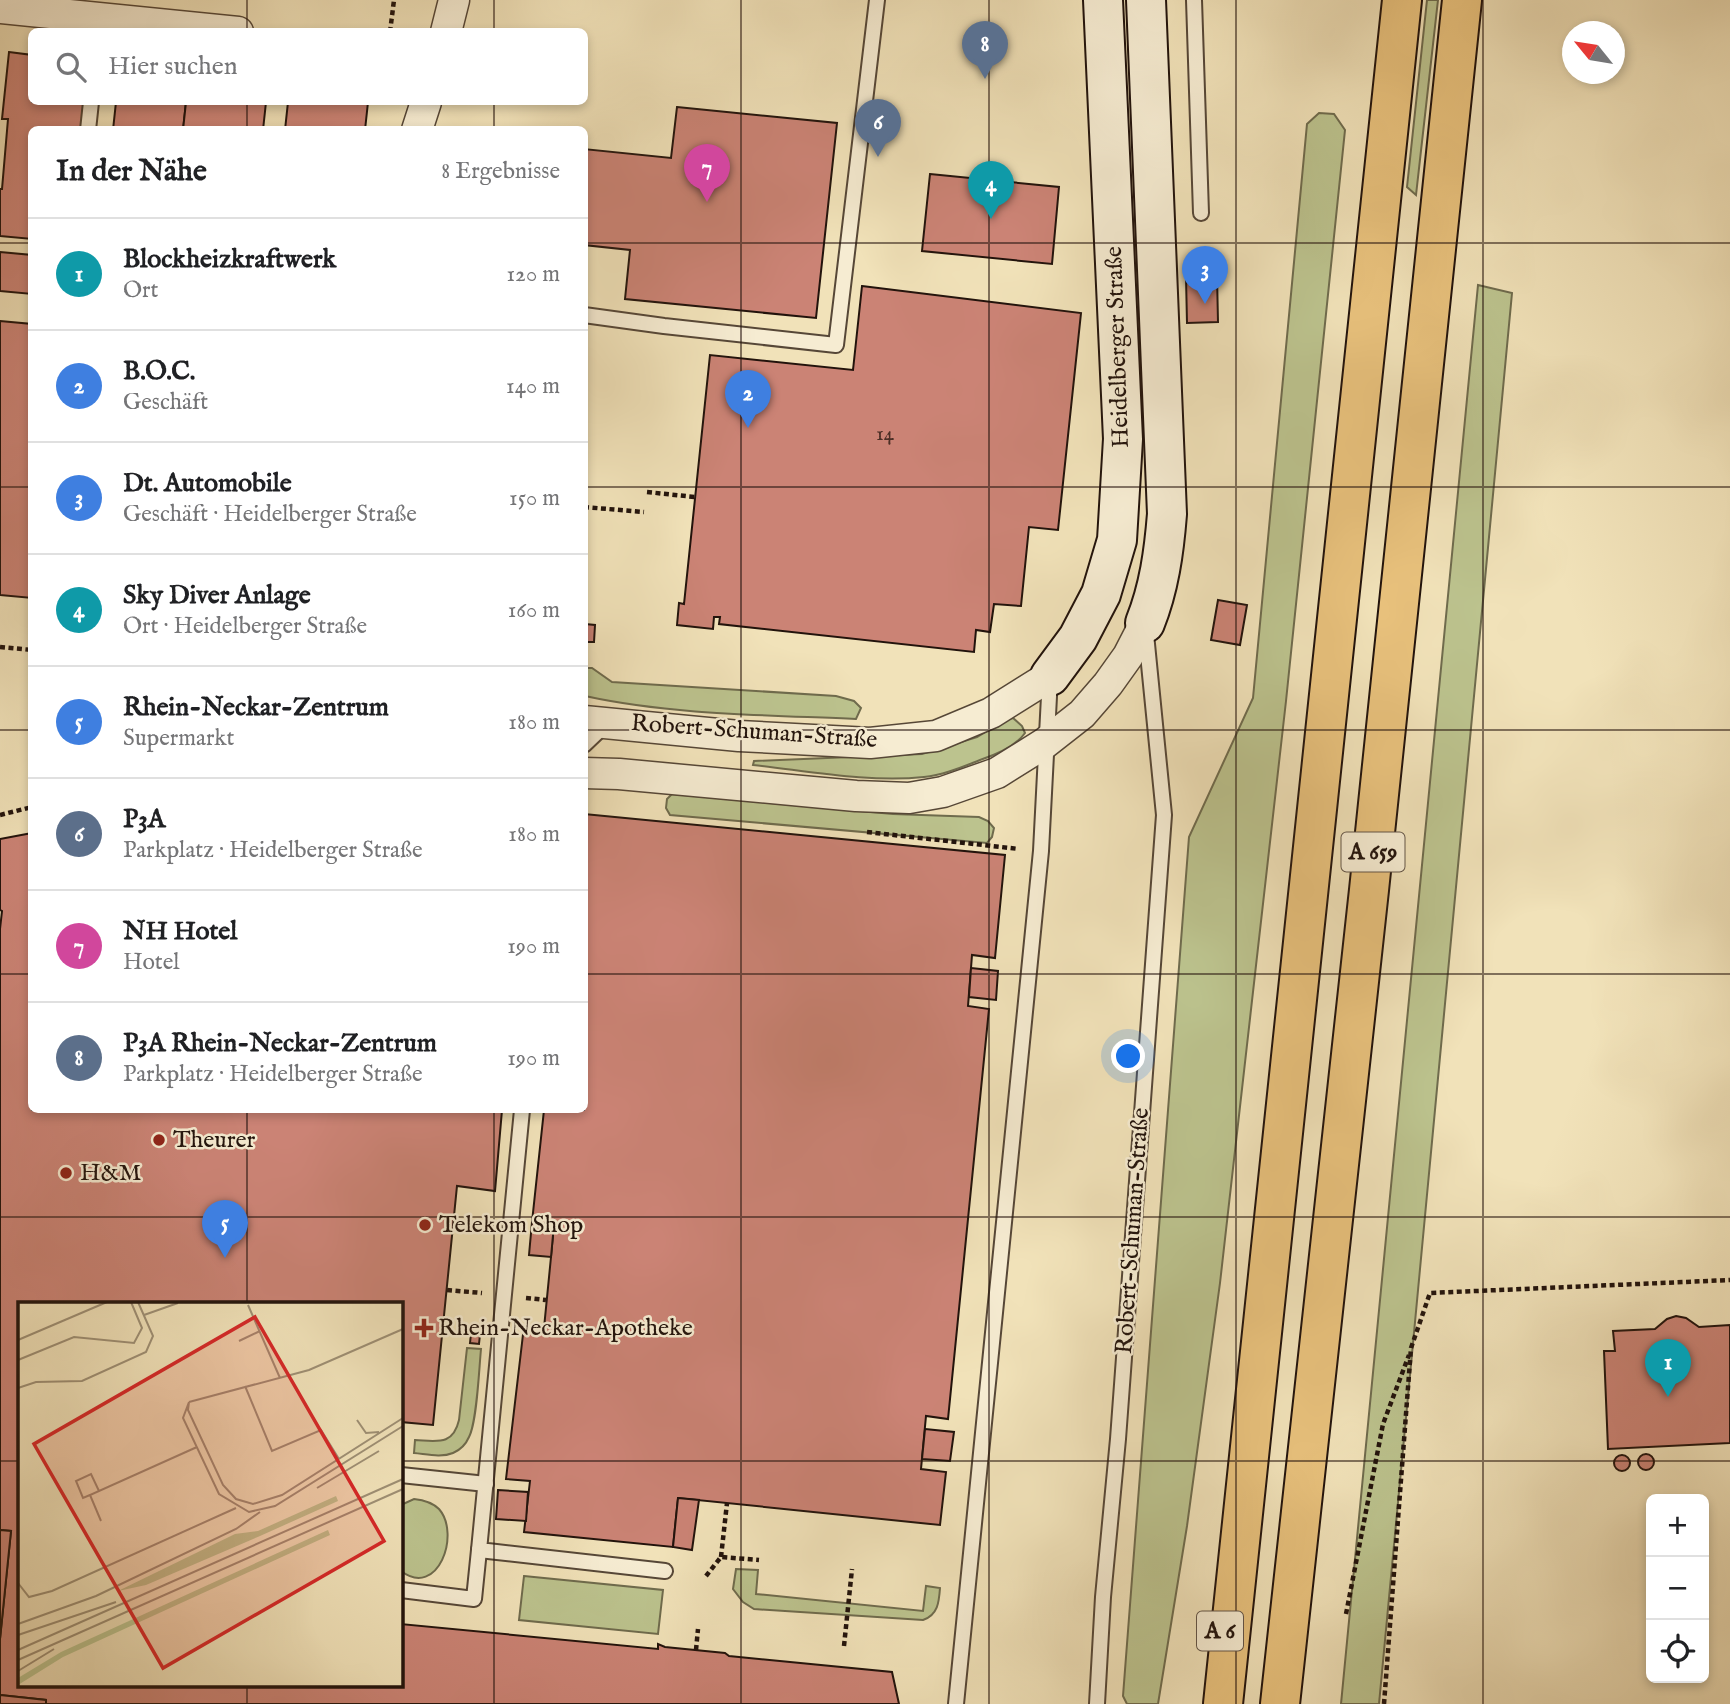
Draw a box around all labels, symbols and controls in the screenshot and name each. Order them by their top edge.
pin: 8 [962,21,1008,79]
north arrow [1562,21,1625,84]
search box [28,28,588,105]
icon: search [52,48,90,86]
text: Hier suchen [108,50,238,83]
pin: 6 [855,99,901,157]
pin: 7 [684,144,730,202]
text: In der Nähe [56,153,207,191]
text: 8 Ergebnisse [441,157,560,186]
pin: 4 [968,161,1014,219]
text: Blockheizkraftwerk [123,243,336,276]
street label: Heidelberger Straße [1099,246,1137,448]
pin: 3 [1182,246,1228,304]
text: 1 [75,260,83,289]
text: 120 m [507,260,560,289]
text: Ort [123,276,158,305]
text: B.O.C. [123,355,195,388]
pin: 2 [725,370,771,428]
text: 2 [74,372,84,401]
text: 140 m [506,372,560,401]
text: Geschäft [123,388,208,417]
house number: 14 [876,421,895,448]
text: Dt. Automobile [123,467,292,500]
text: 3 [75,484,83,513]
text: 150 m [509,484,560,513]
text: Geschäft · Heidelberger Straße [123,500,417,529]
text: Sky Diver Anlage [123,579,311,612]
text: 4 [73,596,85,625]
text: 160 m [508,596,560,625]
text: Ort · Heidelberger Straße [123,612,367,641]
text: Rhein-Neckar-Zentrum [123,691,389,724]
text: 5 [75,708,83,737]
text: 180 m [508,708,560,737]
street label: Robert-Schuman-Straße [630,708,878,756]
text: Supermarkt [123,724,234,753]
text: P3A [123,803,165,836]
text: 6 [74,820,84,849]
text: 180 m [508,820,560,849]
road number: A 659 [1342,832,1404,872]
text: Parkplatz · Heidelberger Straße [123,836,422,865]
text: NH Hotel [123,915,237,948]
text: 7 [74,932,84,961]
text: 190 m [507,932,560,961]
text: Hotel [123,948,180,977]
text: P3A Rhein-Neckar-Zentrum [123,1027,437,1060]
your location [1111,1039,1145,1073]
text: 8 [74,1044,84,1073]
text: 190 m [507,1044,560,1073]
text: Parkplatz · Heidelberger Straße [123,1060,422,1089]
street label: Robert-Schuman-Straße [1109,1107,1157,1355]
place label: Theurer [173,1125,256,1156]
marker: Theurer [151,1132,167,1148]
place label: H&M [80,1158,141,1189]
marker: H&M [58,1165,74,1181]
pin: 5 [202,1200,248,1258]
place label: Telekom Shop [439,1210,583,1241]
marker: Telekom Shop [417,1217,433,1233]
inset map [18,1302,402,1686]
place label: Rhein-Neckar-Apotheke [438,1313,693,1344]
marker: Rhein-Neckar-Apotheke [416,1320,432,1336]
pin: 1 [1645,1339,1691,1397]
map controls [1646,1494,1709,1683]
button: + [1646,1494,1709,1557]
button: − [1646,1557,1709,1620]
road number: A 6 [1197,1612,1243,1650]
button: locate [1646,1620,1709,1683]

